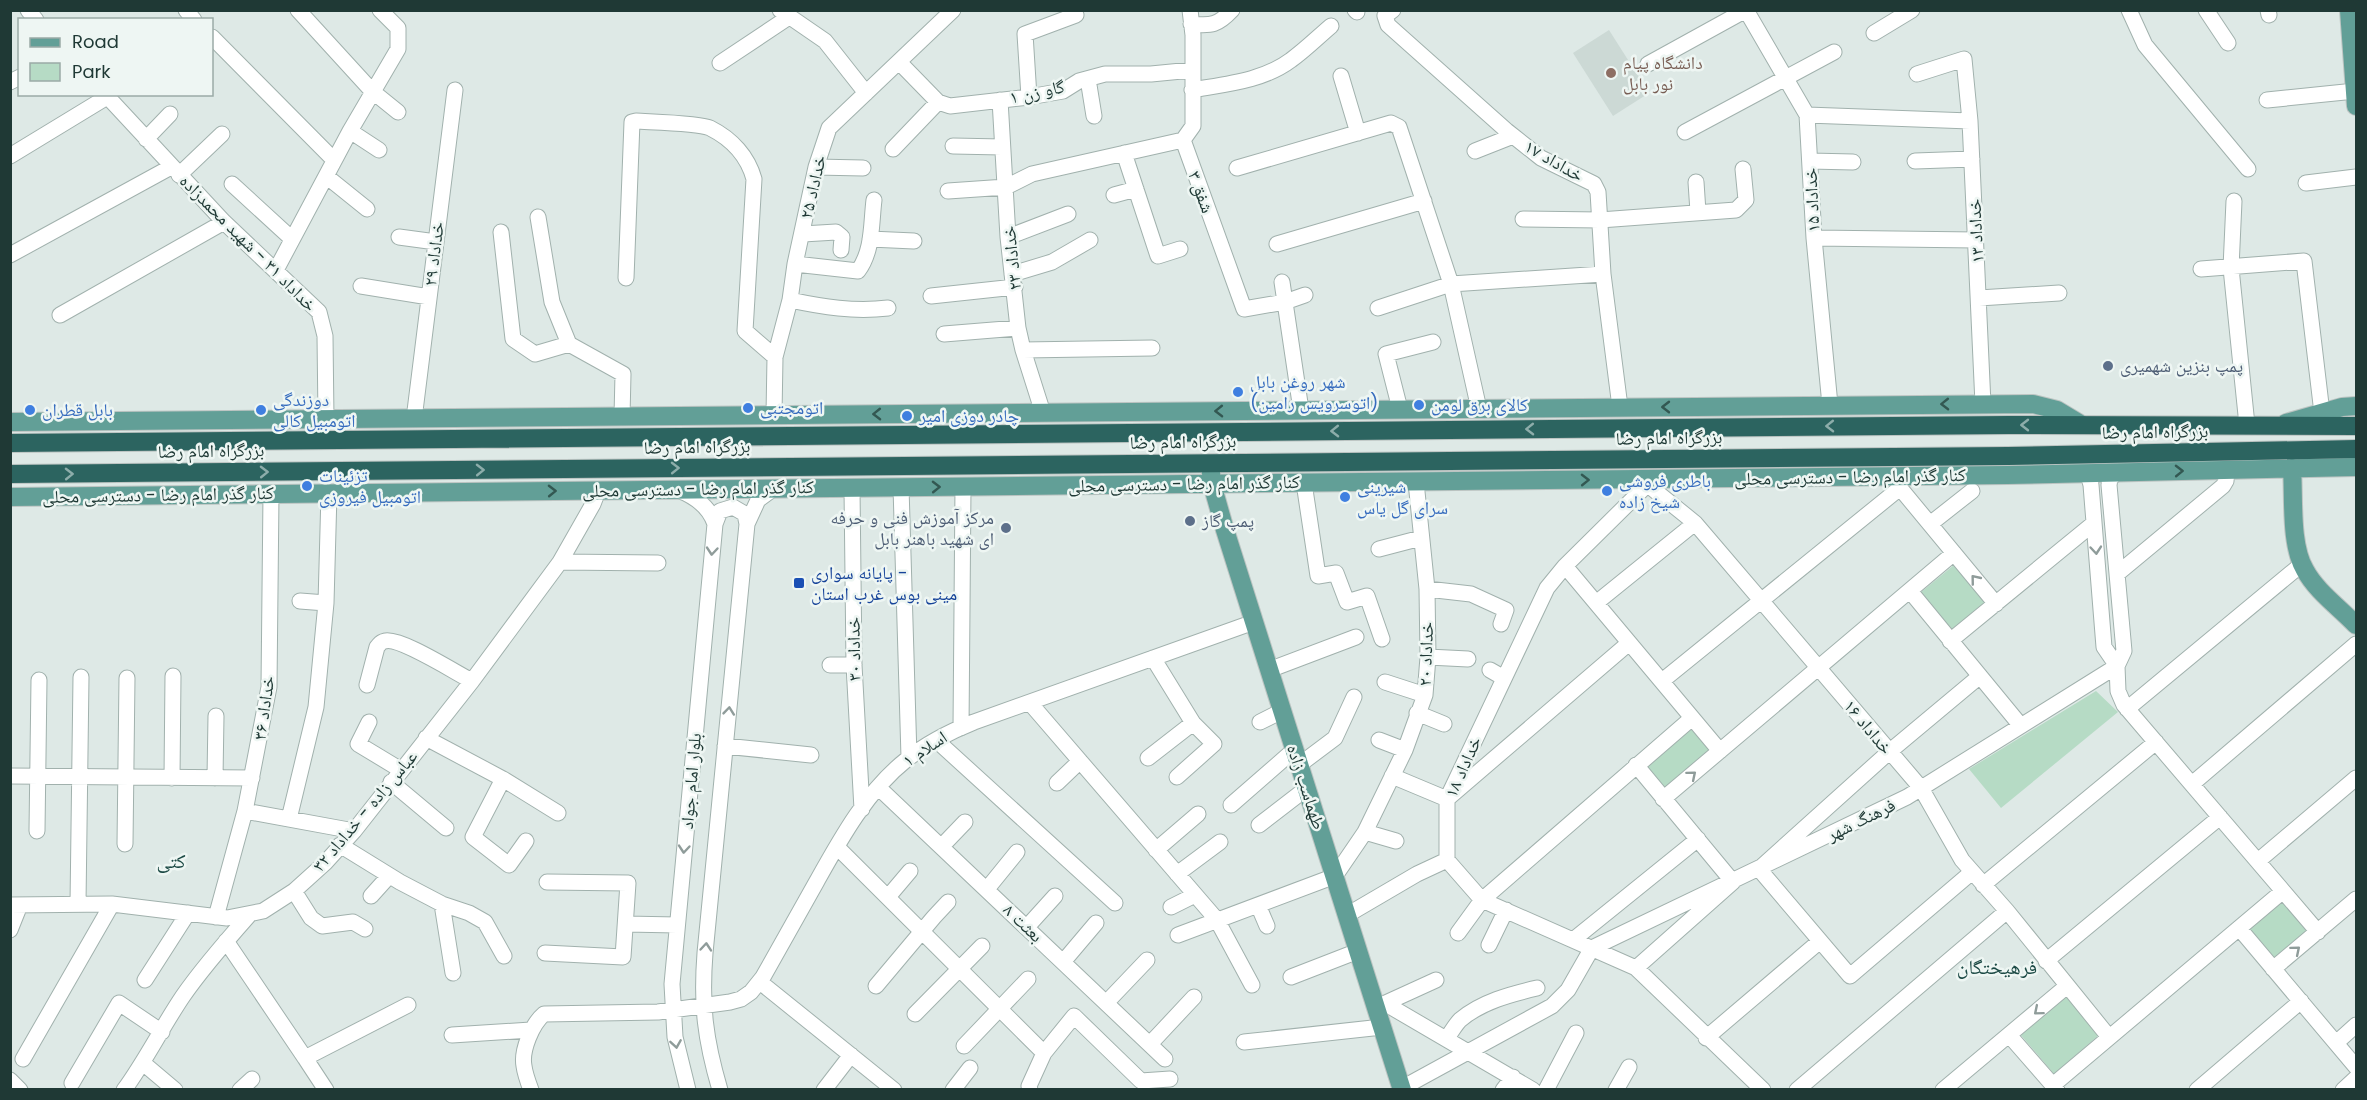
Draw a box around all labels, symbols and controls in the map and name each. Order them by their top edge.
legend [18,18,213,96]
text: Road [72,29,119,54]
place label: دانشگاه پیام نور بابل [1623,50,1703,96]
text: Park [72,59,111,84]
marker: دانشگاه پیام نور بابل [1604,66,1618,80]
street label: گاو زن ۱ [1007,73,1067,110]
street label: خداداد ۱۷ [1520,134,1588,188]
street label: خداداد ۲۵ [793,153,832,221]
street label: شفق ۳ [1182,167,1221,216]
street label: خداداد ۱۵ [1797,167,1826,233]
street label: خداداد ۳۱ - شهید محمدزاده [174,169,322,317]
street label: خداداد ۱۳ [1961,198,1990,264]
street label: خداداد ۲۹ [417,220,450,287]
street label: خداداد ۲۳ [996,225,1027,291]
place label: پمپ بنزین شهمیری [2120,353,2243,378]
marker: پمپ بنزین شهمیری [2101,359,2115,373]
place label: شهر روغن بابل (اتوسرویس رامین) [1250,369,1379,415]
marker: شهر روغن بابل (اتوسرویس رامین) [1231,385,1245,399]
place label: دوزندگی اتومبیل کالی [273,387,355,433]
place label: کالای برق لومن [1431,392,1528,417]
place label: اتومجتبی [760,395,823,420]
place label: بابل قطران [42,397,113,422]
marker: کالای برق لومن [1412,398,1426,412]
one-way arrow [1940,398,1949,410]
marker: اتومجتبی [741,401,755,415]
one-way arrow [1661,401,1670,413]
marker: بابل قطران [23,403,37,417]
marker: دوزندگی اتومبیل کالی [254,403,268,417]
place label: چادر دوزی امیر [918,403,1019,428]
one-way arrow [1214,405,1223,417]
one-way arrow [872,408,881,420]
marker: چادر دوزی امیر [900,409,914,423]
street label: بزرگراه امام رضا [2101,418,2209,445]
one-way arrow [2021,419,2030,431]
one-way arrow [1826,420,1835,432]
one-way arrow [1526,423,1535,435]
street label: بزرگراه امام رضا [1615,424,1723,451]
one-way arrow [1331,425,1340,437]
street label: بزرگراه امام رضا [1129,428,1237,455]
street label: بزرگراه امام رضا [643,433,751,460]
street label: بزرگراه امام رضا [157,437,265,464]
one-way arrow [670,462,679,474]
street label: کنار گذر امام رضا - دسترسی محلی [1734,462,1967,491]
place label: تزئینات اتومبیل فیروزی [319,463,421,509]
one-way arrow [475,464,484,476]
one-way arrow [2175,465,2184,477]
one-way arrow [259,466,268,478]
one-way arrow [64,468,73,480]
place label: باطری فروشی شیخ زاده [1619,468,1711,514]
street label: کنار گذر امام رضا - دسترسی محلی [1068,469,1301,498]
street label: کنار گذر امام رضا - دسترسی محلی [582,474,815,503]
place label: شیرینی سرای گل یاس [1357,474,1448,520]
one-way arrow [1581,474,1590,486]
marker: تزئینات اتومبیل فیروزی [300,479,314,493]
street label: کنار گذر امام رضا - دسترسی محلی [42,480,275,509]
one-way arrow [931,481,940,493]
marker: باطری فروشی شیخ زاده [1600,484,1614,498]
one-way arrow [547,485,556,497]
marker: شیرینی سرای گل یاس [1338,490,1352,504]
place label: مرکز آموزش فنی و حرفه ای شهید باهنر بابل [830,505,994,551]
place label: پمپ گاز [1201,508,1254,533]
marker: پمپ گاز [1183,514,1197,528]
marker: مرکز آموزش فنی و حرفه ای شهید باهنر بابل [999,521,1013,535]
one-way arrow [706,546,719,555]
one-way arrow [2089,546,2102,555]
place label: پایانه سواری - مینی بوس غرب استان [811,560,957,606]
one-way arrow [1971,574,1982,585]
marker: پایانه سواری - مینی بوس غرب استان [792,576,806,590]
street label: خداداد ۳۰ [840,617,867,681]
street label: خداداد ۲۰ [1412,621,1439,687]
street label: خداداد ۳۶ [247,674,280,742]
street label: خداداد ۱۶ [1838,694,1899,759]
one-way arrow [722,707,735,716]
street label: اسلام ۱ [897,725,952,773]
street label: بلوار امام جواد [674,732,707,830]
street label: خداداد ۱۸ [1438,732,1487,801]
street label: طهماسب زاده [1281,741,1332,833]
street label: عباس زاده - خداداد ۳۲ [306,744,423,877]
one-way arrow [1685,771,1696,782]
street label: فرهنگ شهر [1821,792,1900,847]
one-way arrow [678,845,691,854]
district label: کتی [156,847,186,875]
street label: بعثت ۸ [998,897,1049,948]
one-way arrow [699,943,712,952]
one-way arrow [2289,947,2300,958]
district label: فرهیختگان [1957,953,2037,981]
one-way arrow [2034,1003,2045,1014]
one-way arrow [670,1039,682,1048]

